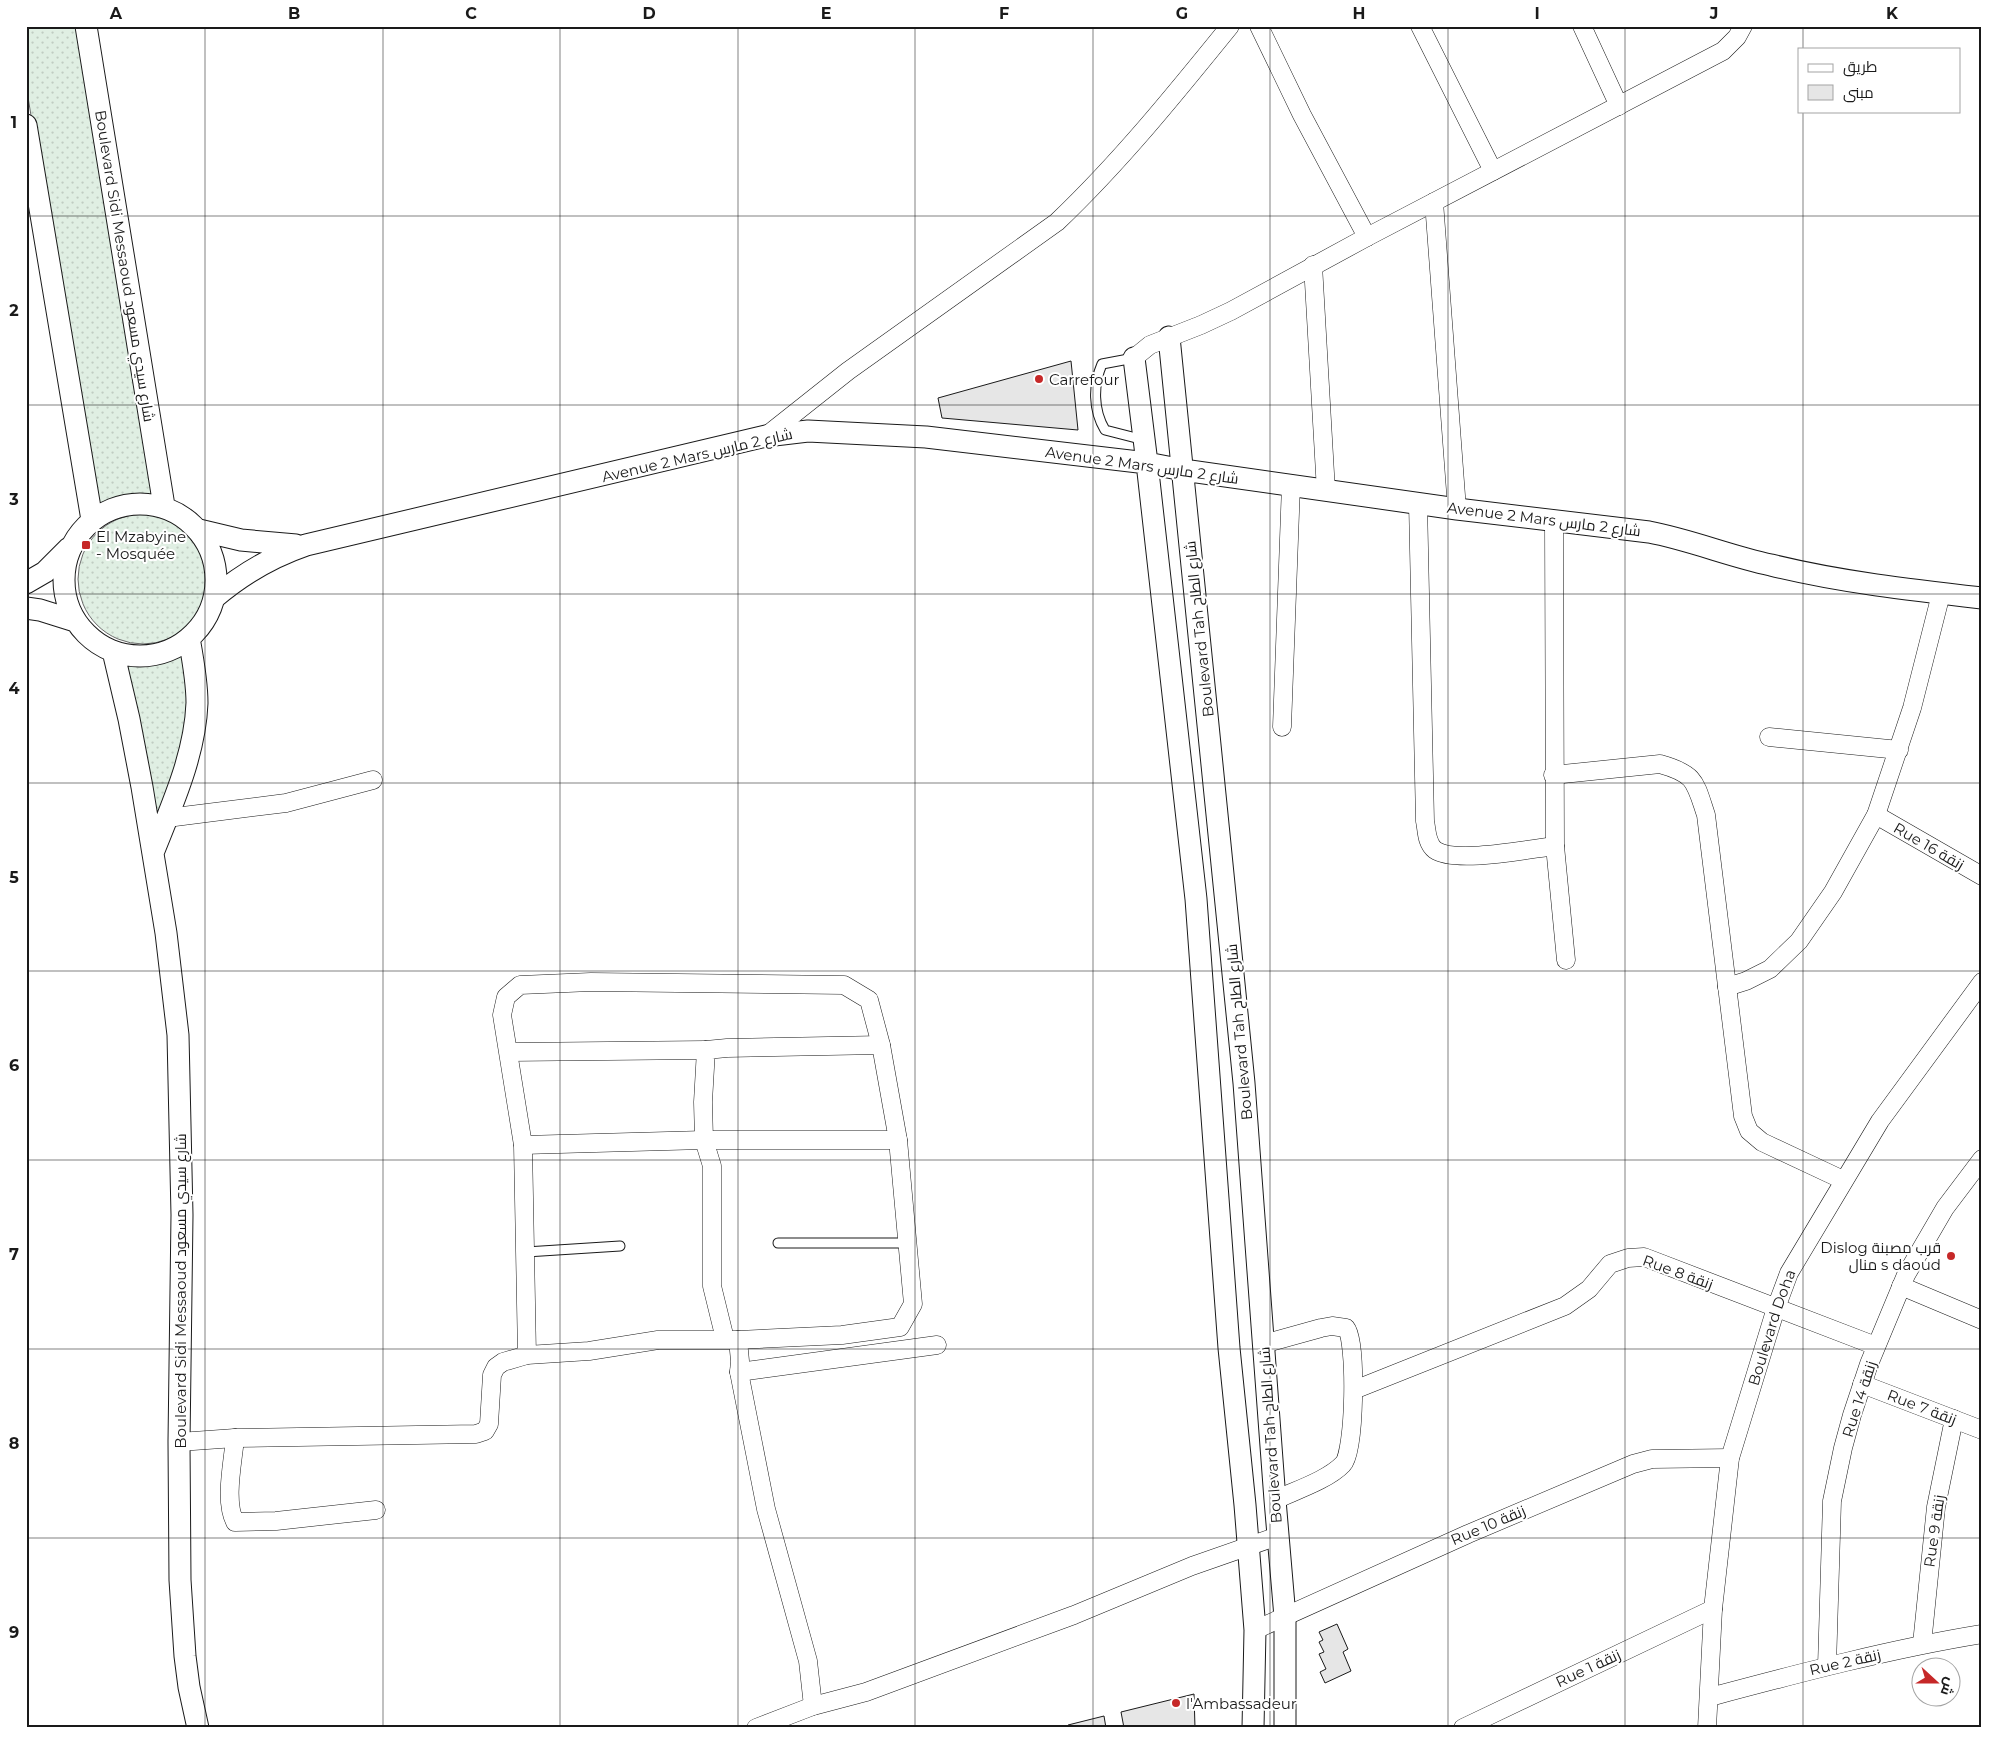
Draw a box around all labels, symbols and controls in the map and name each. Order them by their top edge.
text: A [109,4,123,23]
text: B [288,4,300,23]
text: C [465,4,477,23]
text: D [642,4,656,23]
text: E [821,4,831,23]
text: F [999,4,1009,23]
text: G [1176,4,1188,23]
text: H [1353,4,1365,23]
text: I [1534,4,1540,23]
text: J [1709,4,1718,23]
text: K [1886,4,1899,23]
legend [1798,48,1960,112]
text: طريق [1843,57,1877,77]
text: مبنى [1843,83,1874,103]
street label: Boulevard Sidi Messaoud شارع سيدي مسعود [88,109,159,424]
text: 1 [11,113,17,132]
text: 2 [9,301,19,320]
place label: Carrefour [1049,370,1120,389]
marker: Carrefour [1033,373,1045,385]
street label: Avenue 2 Mars شارع 2 مارس [600,424,795,488]
street label: Avenue 2 Mars شارع 2 مارس [1044,442,1240,490]
text: 3 [8,490,19,509]
street label: Avenue 2 Mars شارع 2 مارس [1446,498,1642,542]
place label: El Mzabyine - Mosquée [96,527,186,563]
marker: El Mzabyine - Mosquée [80,539,92,551]
street label: Boulevard Tah شارع الطاح [1180,540,1220,718]
text: 4 [8,679,20,698]
street label: Rue 16 زنقة [1890,818,1968,874]
text: 5 [9,868,19,887]
street label: Boulevard Tah شارع الطاح [1222,943,1258,1121]
text: 6 [9,1056,19,1075]
street label: Boulevard Sidi Messaoud شارع سيدي مسعود [171,1133,193,1449]
place label: Dislog قرب مصبنة منال s daoud [1820,1238,1941,1274]
text: 7 [9,1245,19,1264]
street label: Rue 8 زنقة [1640,1250,1716,1294]
marker: Dislog قرب مصبنة منال s daoud [1945,1250,1957,1262]
street label: Boulevard Doha [1743,1267,1799,1388]
street label: Boulevard Tah شارع الطاح [1254,1346,1288,1524]
street label: Rue 14 زنقة [1838,1358,1880,1440]
street label: Rue 7 زنقة [1885,1385,1959,1429]
text: 8 [9,1434,19,1453]
street label: Rue 9 زنقة [1919,1493,1949,1569]
street label: Rue 10 زنقة [1448,1501,1528,1549]
text: 9 [9,1623,19,1642]
street label: Rue 1 زنقة [1552,1645,1624,1691]
street label: Rue 2 زنقة [1807,1645,1883,1679]
north arrow [1910,1656,1960,1706]
text: ش [1937,1675,1960,1698]
place label: l'Ambassadeur [1186,1694,1297,1713]
marker: l'Ambassadeur [1170,1697,1182,1709]

